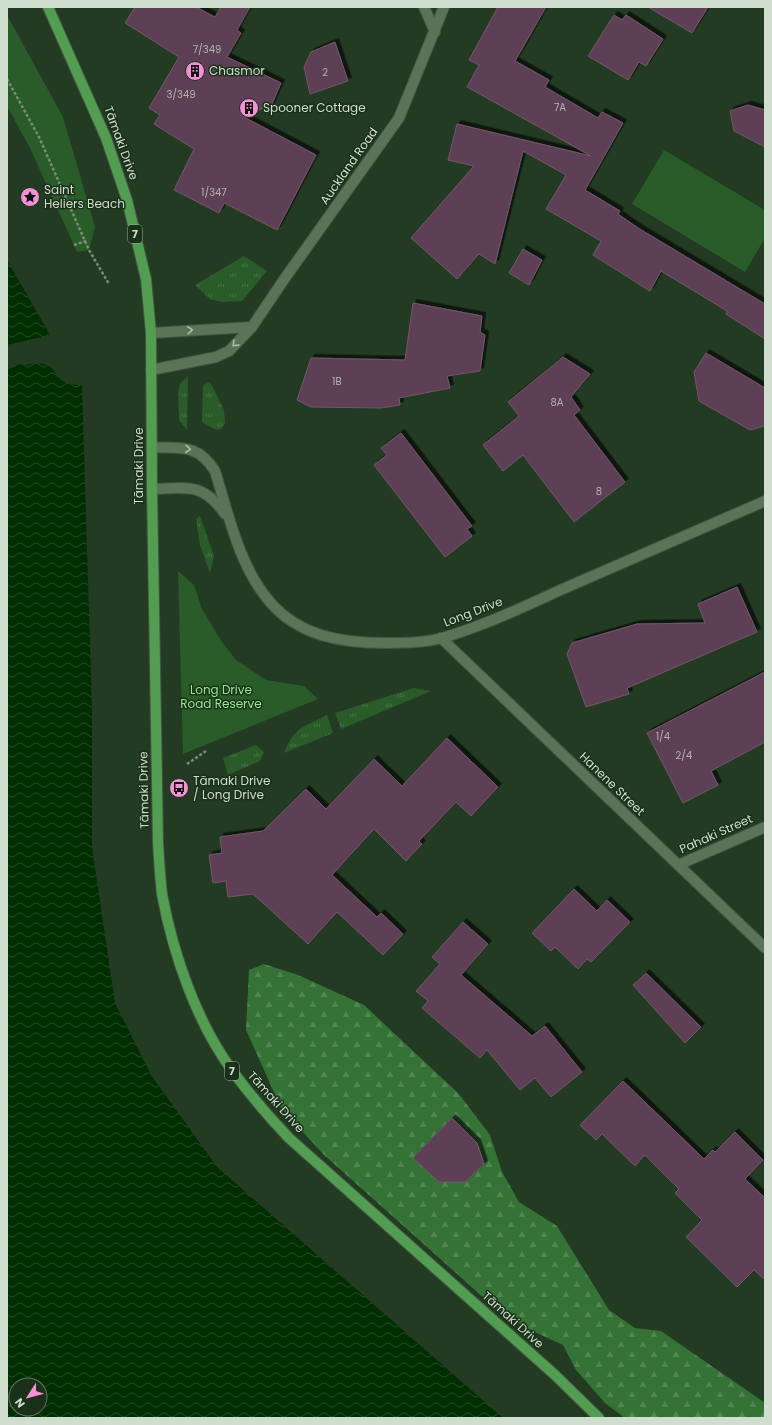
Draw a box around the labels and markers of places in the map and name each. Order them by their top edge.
building icon: Chasmor [184,60,206,82]
place label: Chasmor [209,62,265,79]
building icon: Spooner Cottage [238,97,260,119]
place label: Spooner Cottage [263,99,366,116]
place label: Saint Heliers Beach [44,181,125,212]
place icon: Saint Heliers Beach [19,186,41,208]
place label: Tāmaki Drive / Long Drive [193,772,271,803]
bus stop icon: Tāmaki Drive / Long Drive [168,777,190,799]

